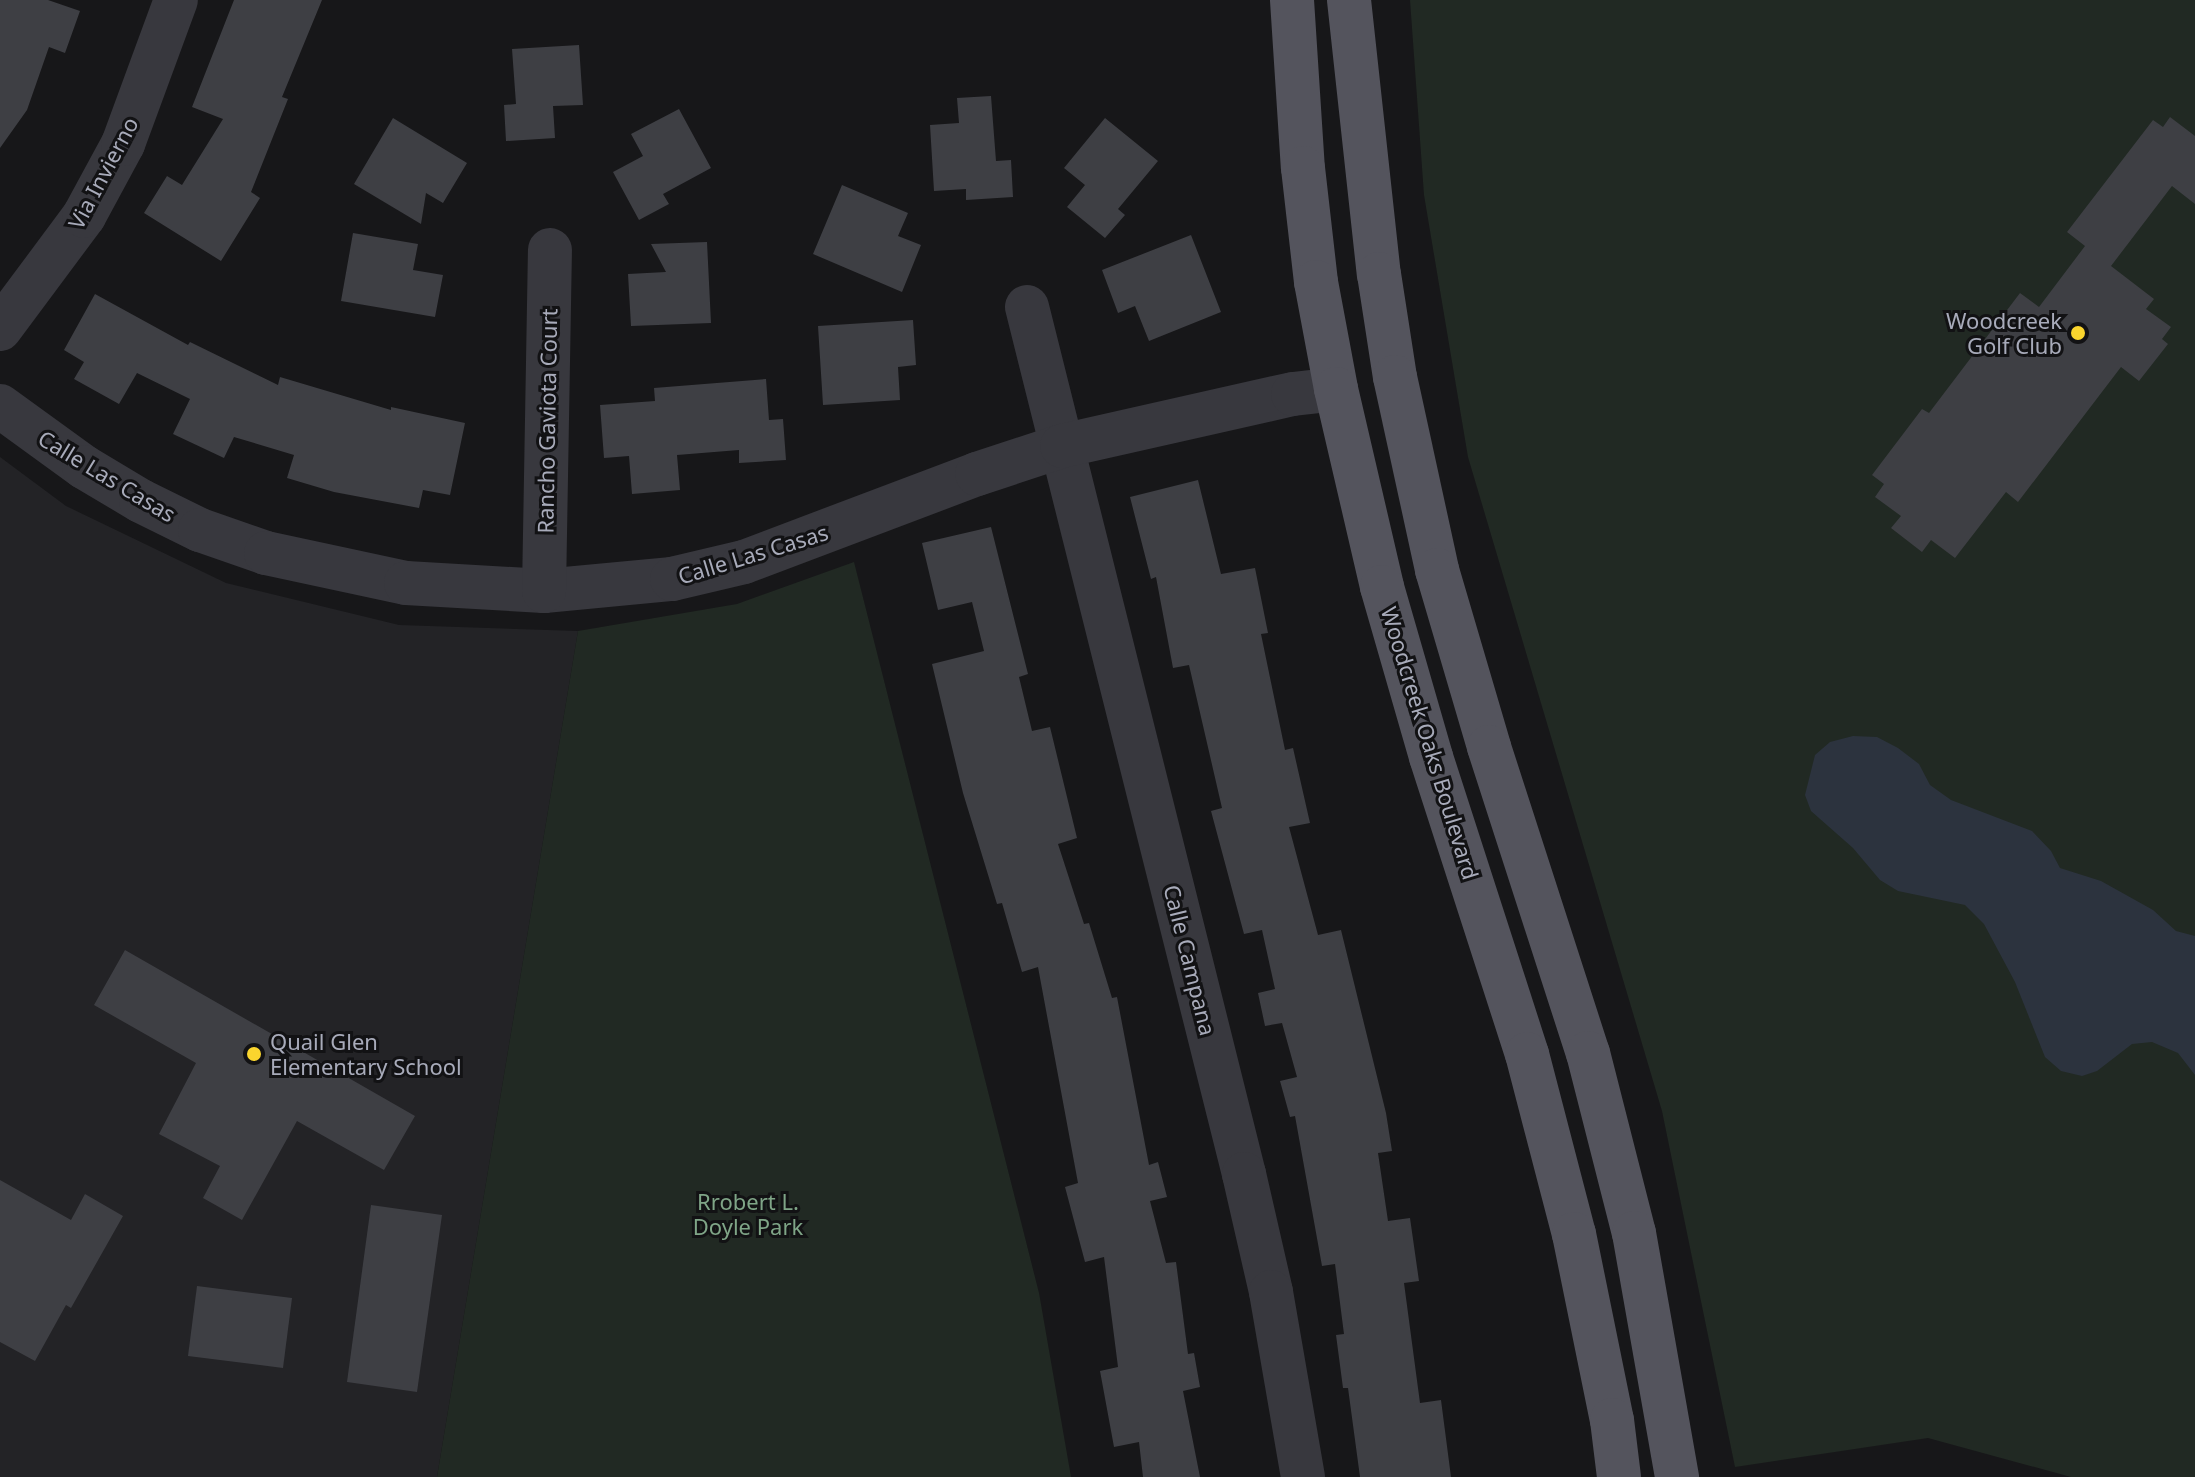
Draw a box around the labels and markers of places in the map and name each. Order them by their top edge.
place label: Woodcreek Golf Club [1946,307,2062,358]
marker: Woodcreek Golf Club [2069,324,2087,342]
place label: Quail Glen Elementary School [270,1028,462,1080]
marker: Quail Glen Elementary School [245,1045,263,1063]

